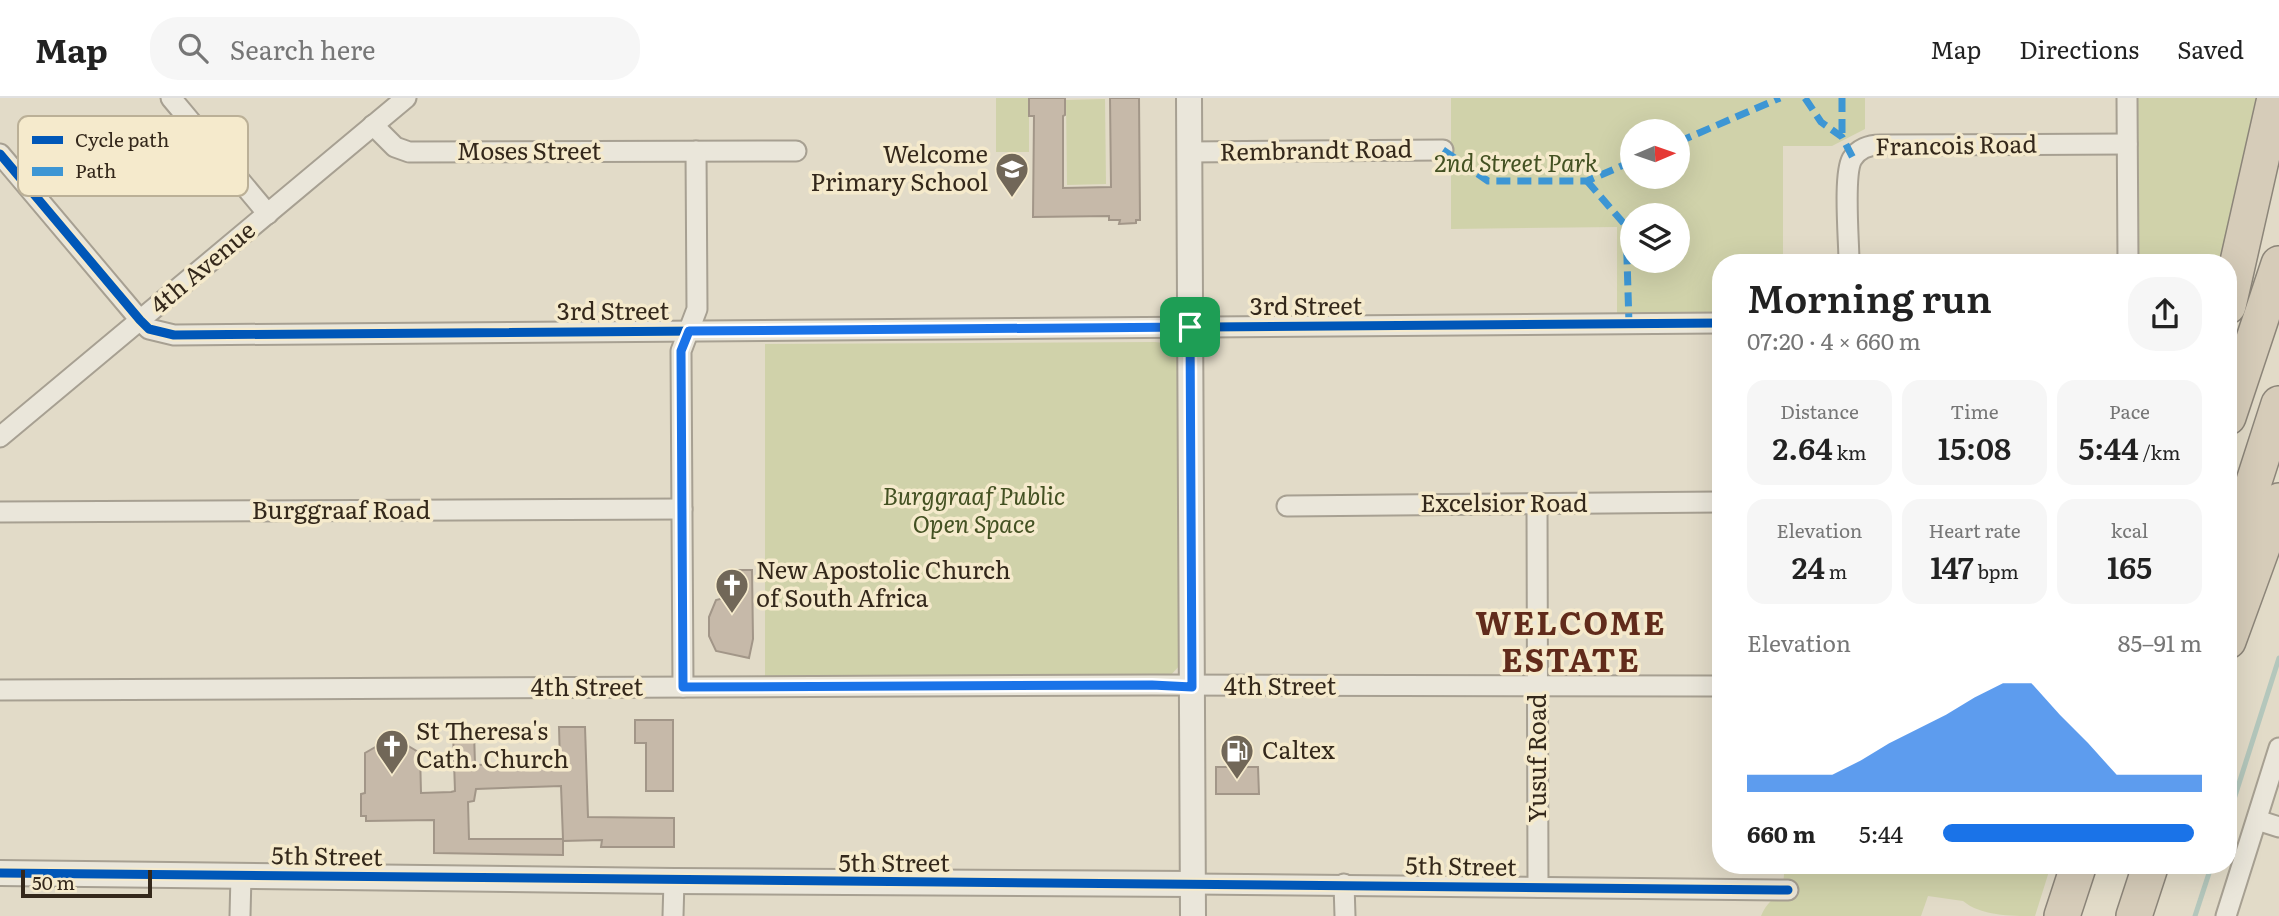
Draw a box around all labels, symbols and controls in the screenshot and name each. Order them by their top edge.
search box [150,17,640,80]
text: Map [35,24,108,73]
icon: search [174,29,212,67]
text: Search here [230,29,376,68]
text: Map [1930,31,1981,66]
text: Directions [2019,31,2139,66]
text: Saved [2177,31,2244,66]
legend [18,116,248,196]
north arrow [1620,119,1690,189]
map controls [1620,119,1690,273]
text: Cycle path [75,125,169,153]
street label: Francois Road [1875,125,2037,162]
street label: Rembrandt Road [1219,129,1413,168]
street label: Moses Street [457,132,602,167]
place label: Welcome Primary School [811,135,988,198]
park label: 2nd Street Park [1434,144,1599,179]
school or university icon: Welcome Primary School [993,150,1031,199]
text: Path [75,156,116,184]
button: layers [1620,203,1690,273]
street label: 4th Avenue [141,212,262,321]
text: Morning run [1747,268,1992,325]
button: share [2128,277,2202,351]
street label: 3rd Street [1250,287,1362,322]
street label: 3rd Street [557,292,669,327]
pin [1160,297,1220,357]
icon: arrive [1171,308,1209,346]
text: 07:20 · 4 × 660 m [1747,323,1921,357]
text: Distance [1780,397,1859,425]
text: Time [1950,397,1999,425]
text: Pace [2109,397,2150,425]
text: 2.64 [1773,425,1833,469]
text: 15:08 [1938,425,2011,469]
text: 5:44 [2078,425,2139,469]
text: km [1833,438,1866,466]
text: /km [2139,438,2181,466]
park label: Burggraaf Public Open Space [882,477,1066,540]
street label: Excelsior Road [1420,484,1588,519]
street label: Burggraaf Road [252,491,431,526]
text: Elevation [1777,516,1862,544]
text: Heart rate [1928,516,2021,544]
text: kcal [2111,516,2148,544]
text: 24 [1792,544,1825,588]
text: 147 [1930,544,1974,588]
text: 165 [2107,544,2152,588]
place label: New Apostolic Church of South Africa [756,551,1011,614]
text: m [1825,557,1847,585]
text: bpm [1974,557,2019,585]
church icon: New Apostolic Church of South Africa [713,566,751,615]
district label: WELCOME ESTATE [1476,597,1666,682]
text: Elevation [1747,625,1851,659]
text: 85–91 m [2118,625,2202,659]
street label: 4th Street [1224,667,1336,702]
street label: 4th Street [531,668,643,703]
street label: Yusuf Road [1518,693,1553,822]
place label: St Theresa's Cath. Church [416,712,569,775]
church icon: St Theresa's Cath. Church [373,727,411,776]
place label: Caltex [1262,731,1335,766]
fuel station icon: Caltex [1218,732,1256,781]
text: 660 m [1747,816,1816,850]
text: 5:44 [1859,816,1903,850]
street label: 5th Street [271,836,383,873]
street label: 5th Street [838,844,950,879]
street label: 5th Street [1405,846,1517,883]
scale bar [21,867,152,899]
text: 50 m [32,868,75,896]

